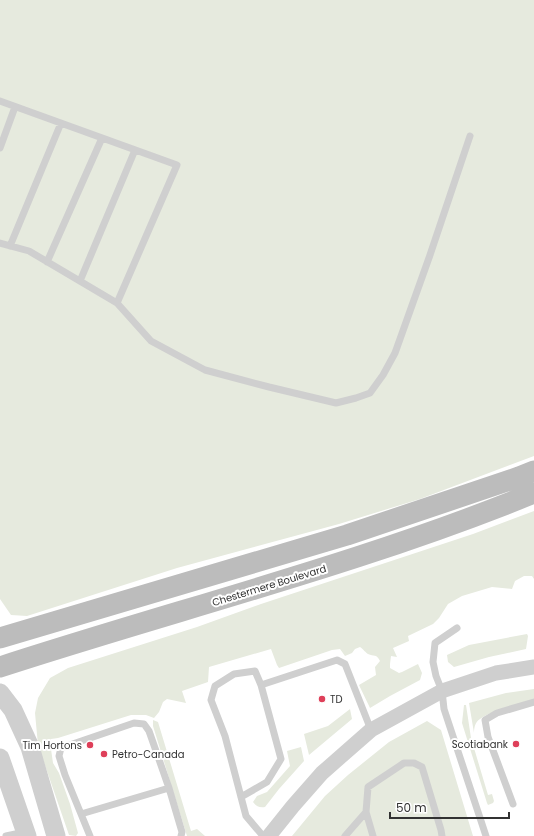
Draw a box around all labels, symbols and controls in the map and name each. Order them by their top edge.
street label: Chestermere Boulevard [210,561,328,610]
place label: TD [330,692,342,707]
marker: TD [317,694,327,704]
place label: Scotiabank [452,737,509,752]
place label: Tim Hortons [22,738,82,753]
marker: Scotiabank [511,739,521,749]
marker: Tim Hortons [85,740,95,750]
place label: Petro-Canada [112,747,184,762]
marker: Petro-Canada [99,749,109,759]
scale bar [390,794,509,820]
text: 50 m [396,799,427,816]

